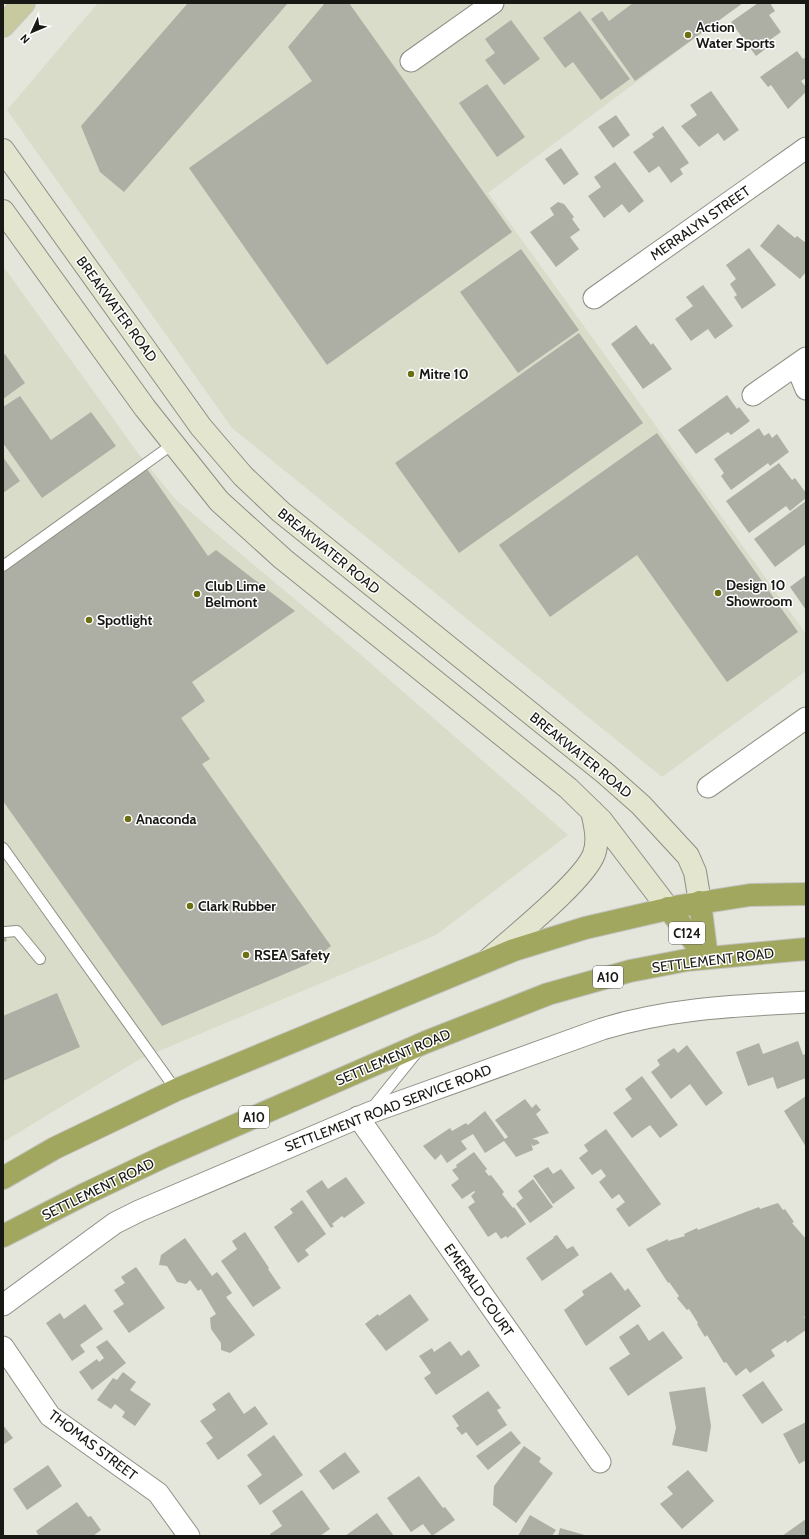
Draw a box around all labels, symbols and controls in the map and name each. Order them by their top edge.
north arrow [12,12,52,52]
place label: Action Water Sports [696,18,775,52]
marker: Action Water Sports [683,30,693,40]
text: N [17,31,33,47]
street label: MERRALYN STREET [646,181,754,264]
street label: BREAKWATER ROAD [73,253,161,365]
place label: Mitre 10 [419,365,469,383]
marker: Mitre 10 [406,369,416,379]
street label: BREAKWATER ROAD [274,504,384,598]
place label: Design 10 Showroom [726,576,792,610]
place label: Club Lime Belmont [205,577,266,611]
marker: Design 10 Showroom [713,588,723,598]
marker: Club Lime Belmont [192,589,202,599]
place label: Spotlight [97,611,152,629]
marker: Spotlight [84,615,94,625]
street label: BREAKWATER ROAD [526,708,636,802]
place label: Anaconda [136,810,196,828]
marker: Anaconda [123,814,133,824]
place label: Clark Rubber [198,897,276,915]
marker: Clark Rubber [185,901,195,911]
road number: C124 [669,922,705,944]
street label: SETTLEMENT ROAD [651,944,775,976]
place label: RSEA Safety [254,946,330,964]
marker: RSEA Safety [241,950,251,960]
road number: A10 [593,966,623,988]
street label: SETTLEMENT ROAD [333,1025,453,1089]
street label: SETTLEMENT ROAD SERVICE ROAD [282,1060,494,1156]
road number: A10 [239,1106,269,1128]
street label: SETTLEMENT ROAD [39,1154,157,1224]
street label: EMERALD COURT [440,1240,518,1340]
street label: THOMAS STREET [45,1406,141,1485]

